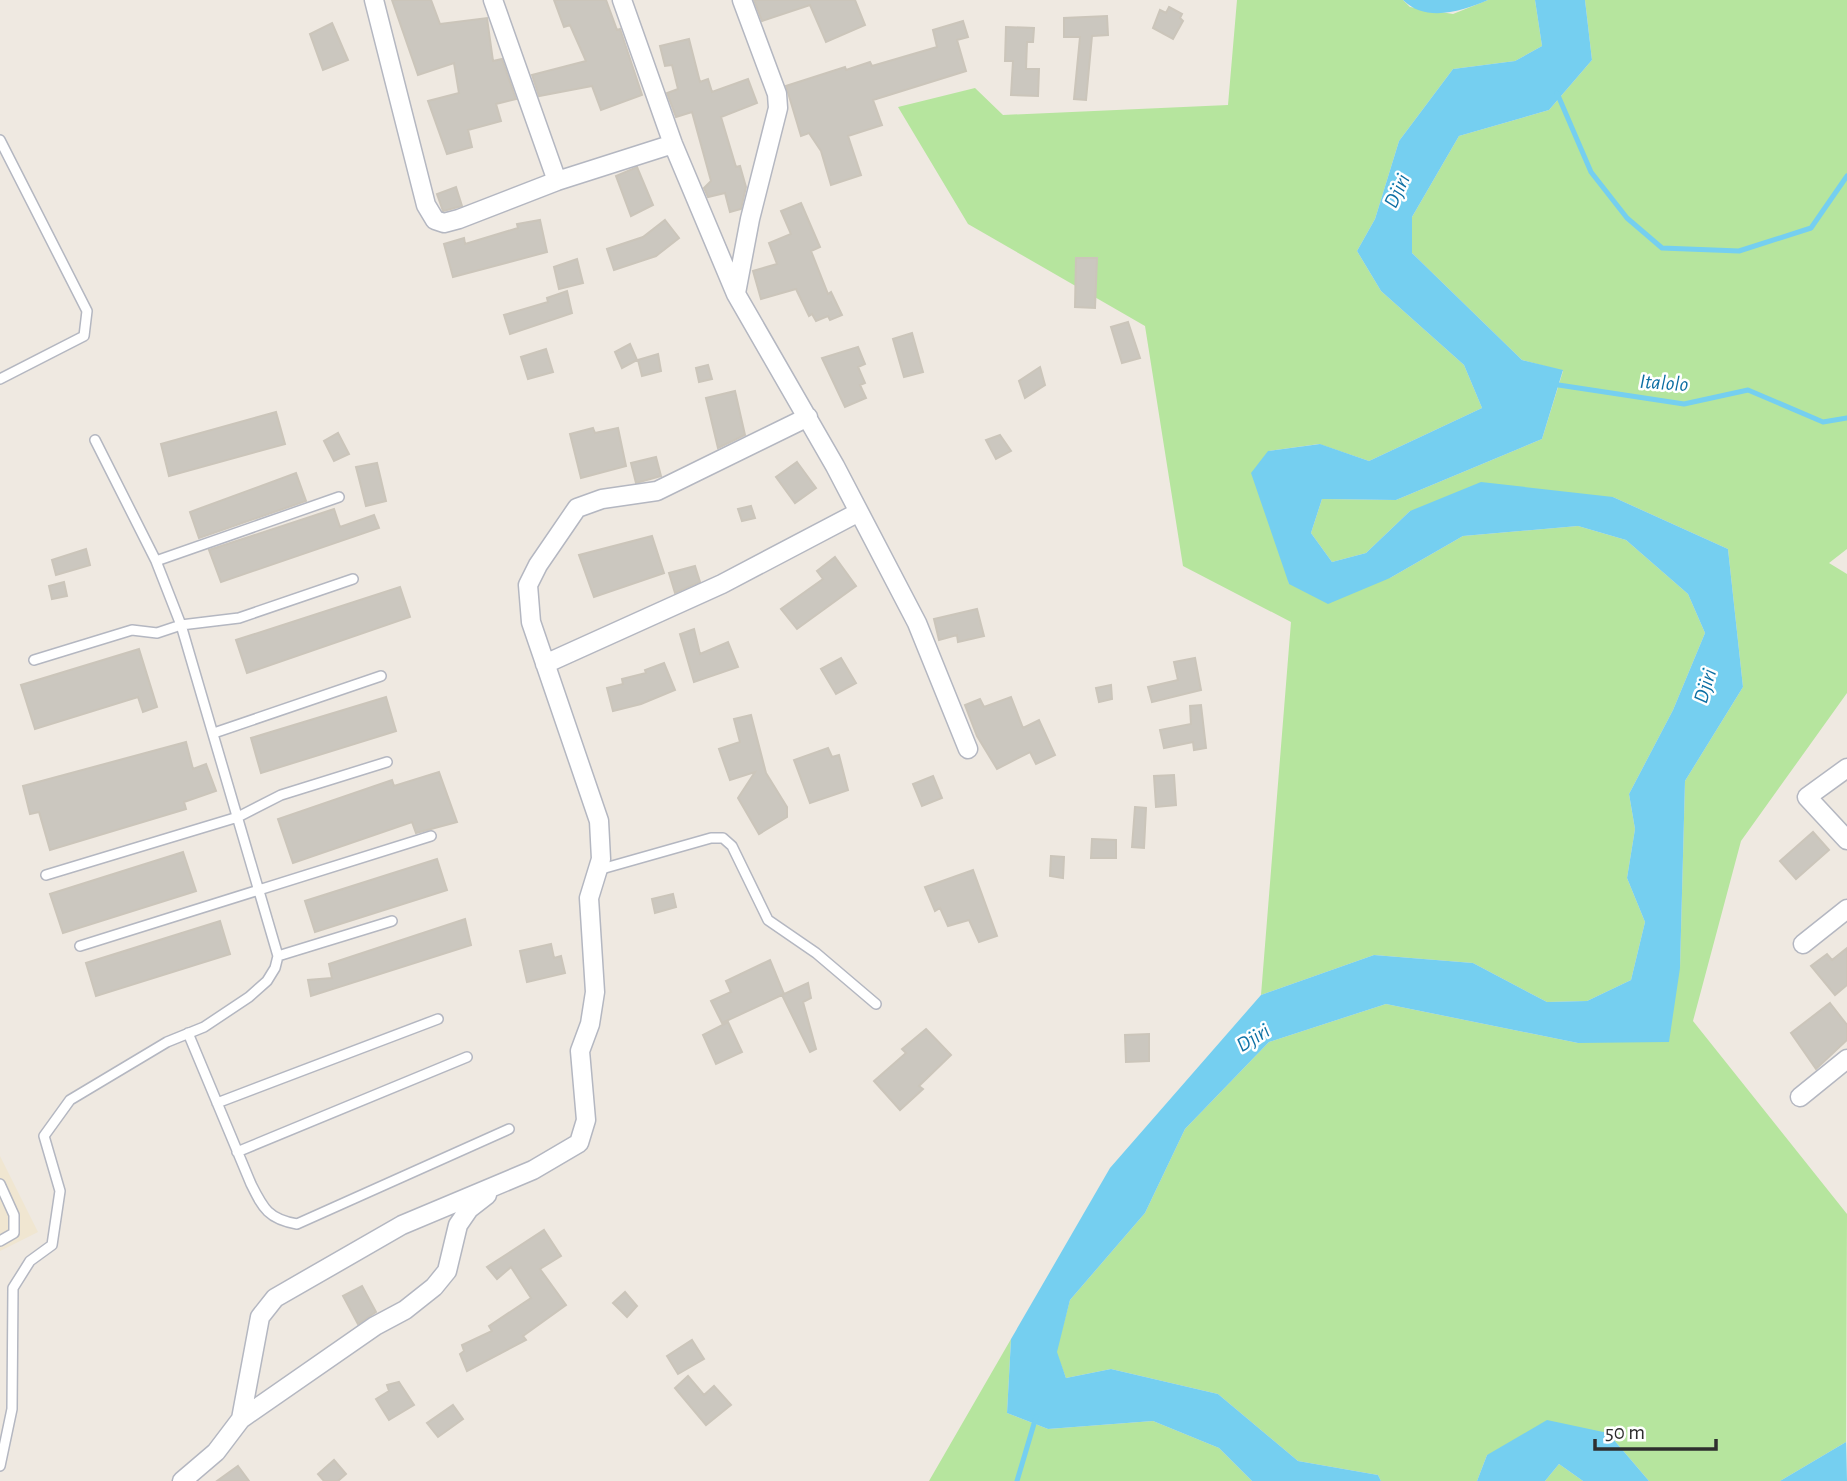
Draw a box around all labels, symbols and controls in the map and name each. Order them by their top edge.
water label: Djiri [1380,171,1414,211]
water label: Italolo [1639,371,1689,395]
water label: Djiri [1690,666,1720,706]
water label: Djiri [1233,1020,1274,1056]
scale bar [1595,1408,1716,1452]
text: 50 m [1605,1422,1645,1443]

